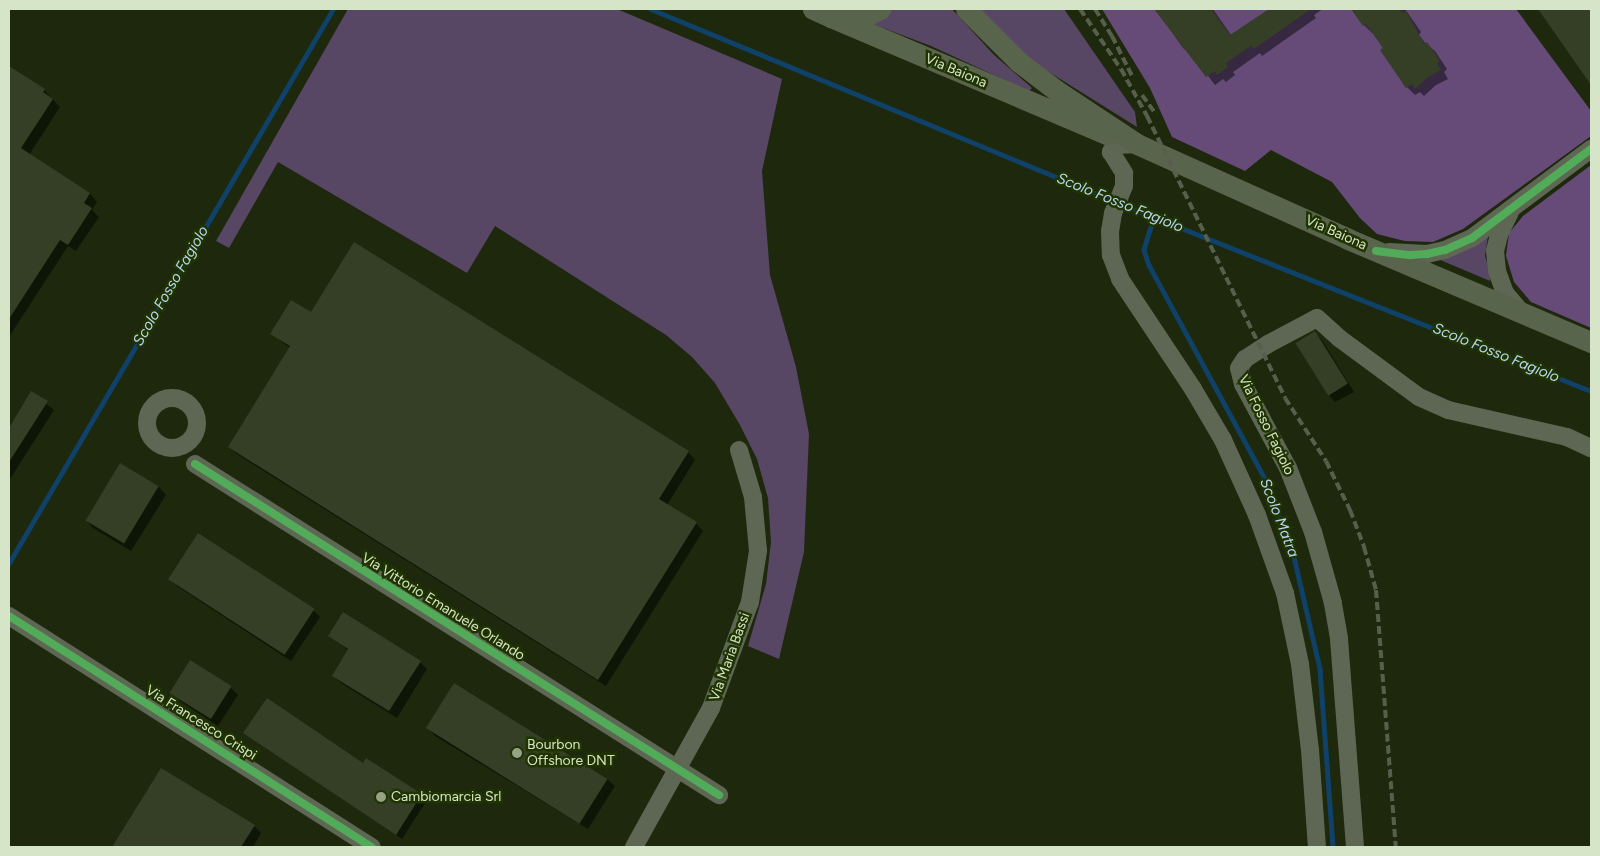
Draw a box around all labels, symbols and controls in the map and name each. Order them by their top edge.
street label: Via Baiona [923,50,989,92]
water label: Scolo Fosso Fagiolo [1054,169,1186,237]
street label: Via Baiona [1303,212,1369,254]
water label: Scolo Fosso Fagiolo [129,223,213,349]
water label: Scolo Fosso Fagiolo [1430,319,1562,387]
street label: Via Fosso Fagiolo [1235,372,1297,478]
water label: Scolo Matra [1256,476,1302,560]
street label: Via Vittorio Emanuele Orlando [358,550,528,664]
street label: Via Maria Bassi [706,610,754,704]
street label: Via Francesco Crispi [142,682,260,764]
place label: Bourbon Offshore DNT [527,737,615,770]
marker: Bourbon Offshore DNT [511,747,523,759]
place label: Cambiomarcia Srl [391,789,501,805]
marker: Cambiomarcia Srl [375,791,387,803]

